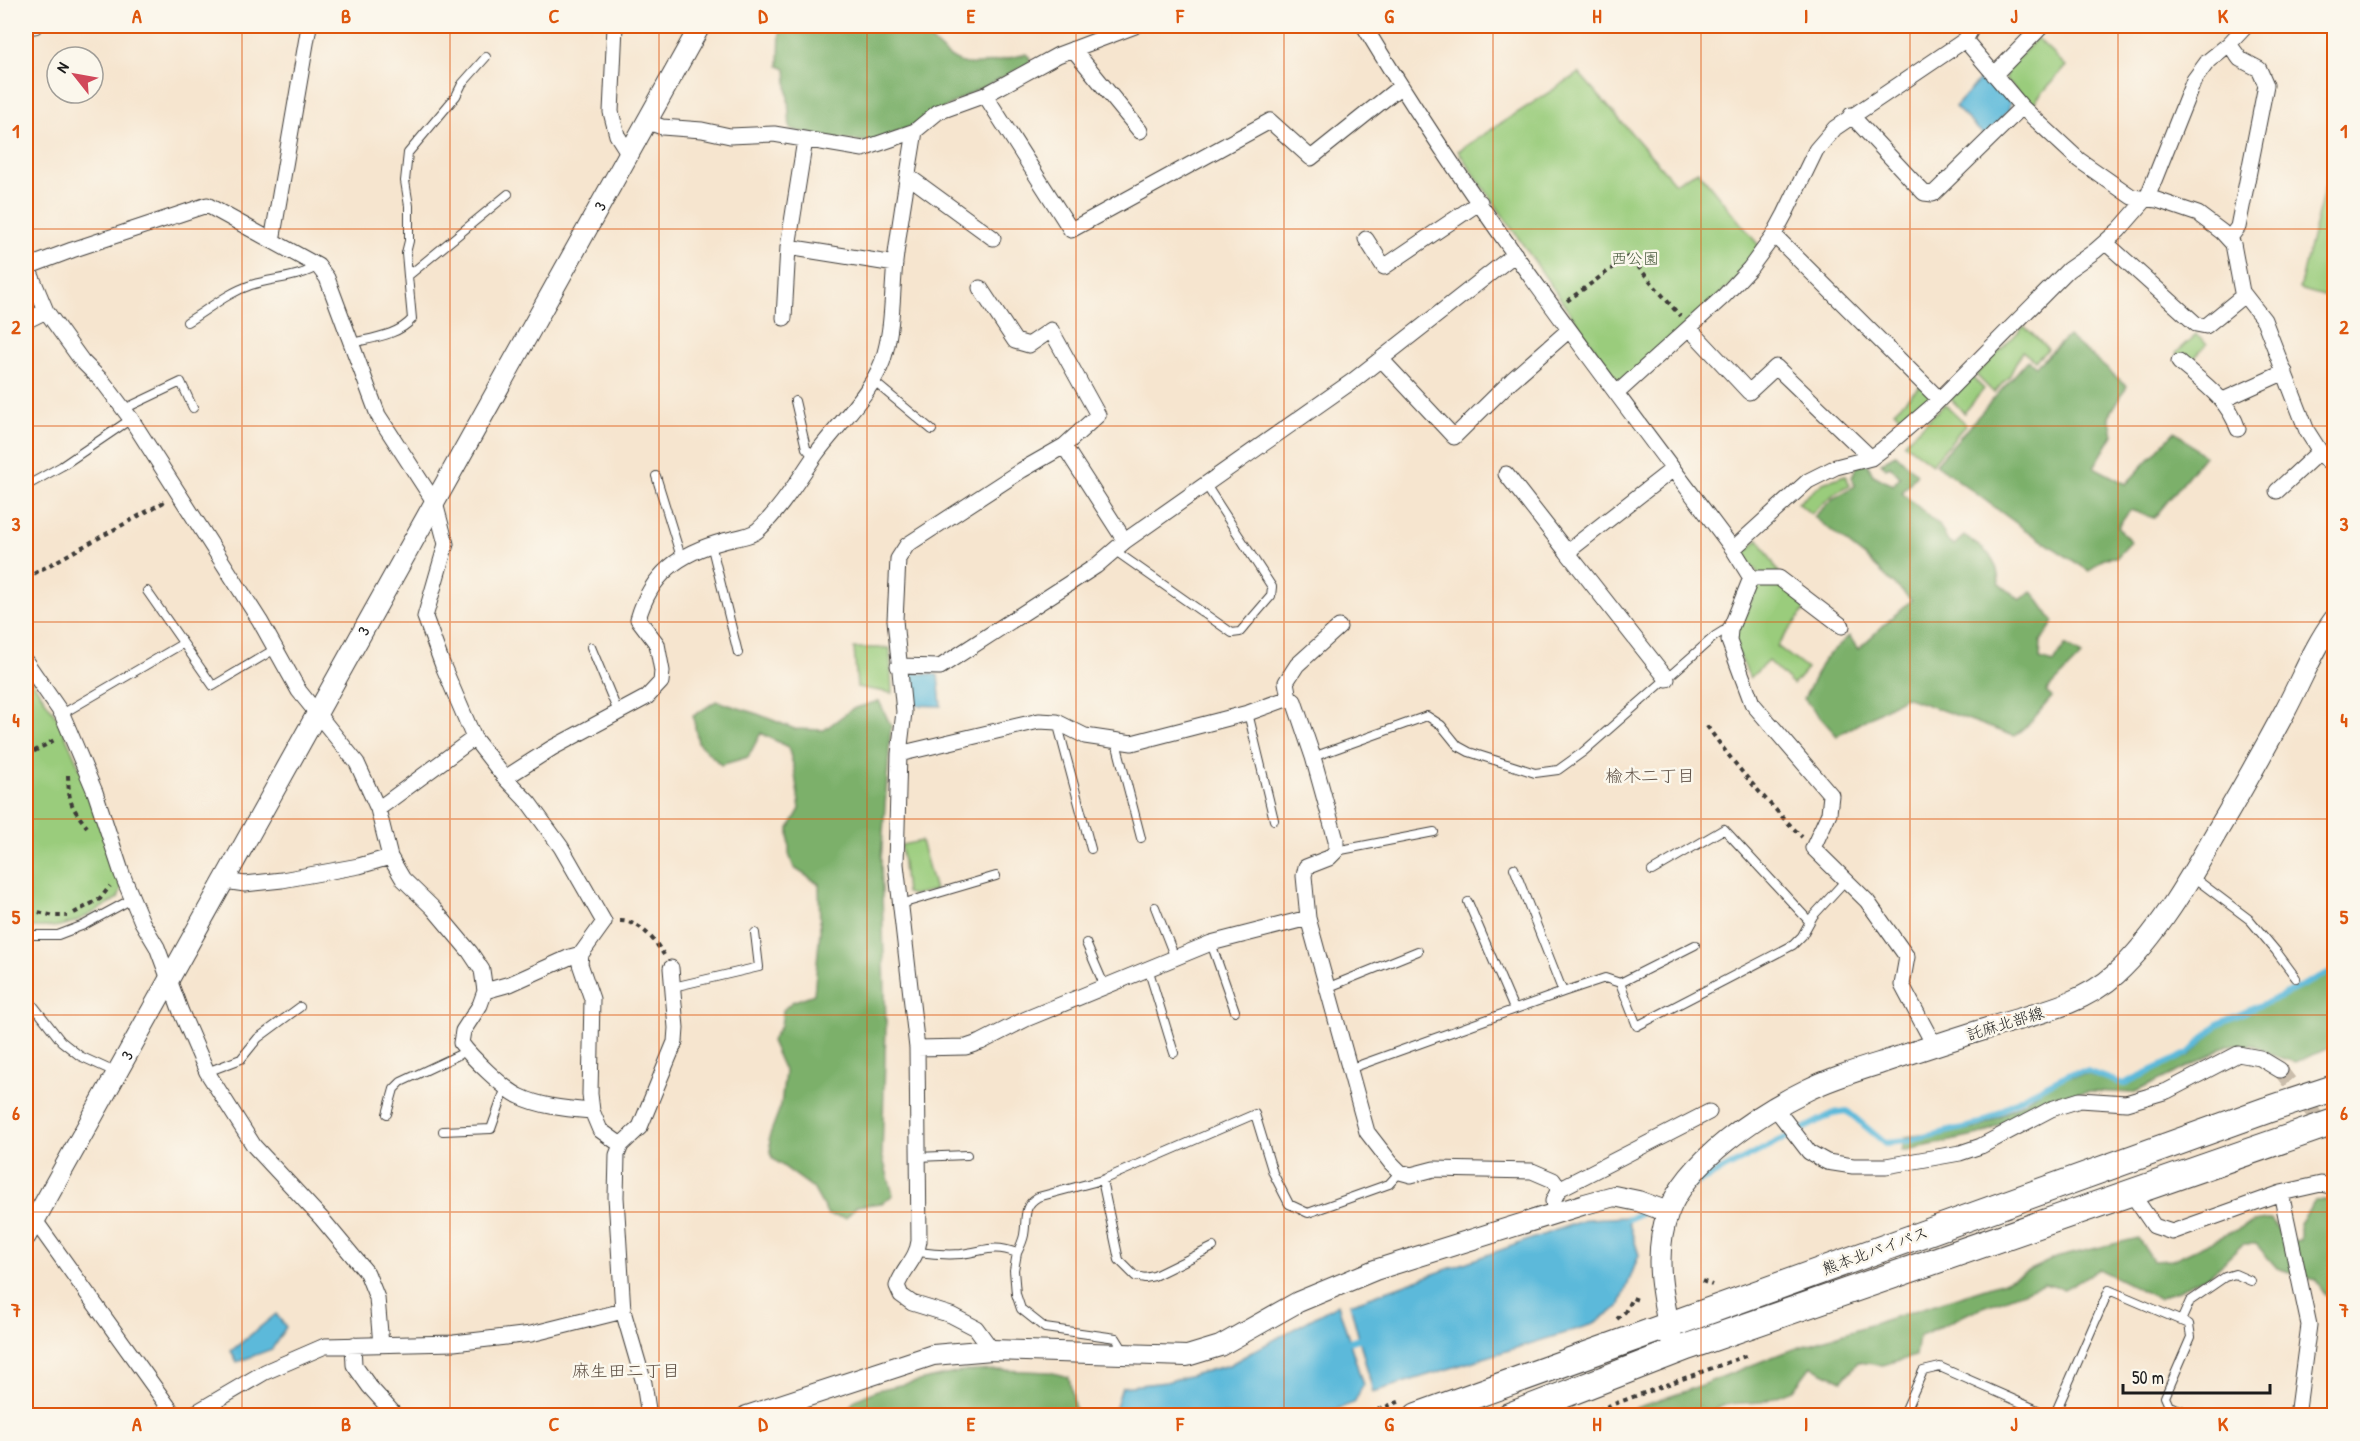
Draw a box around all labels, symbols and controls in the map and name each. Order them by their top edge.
text: A [132,2,142,29]
text: B [341,2,351,29]
text: C [549,2,560,29]
text: D [758,2,768,29]
text: E [967,2,976,29]
text: F [1175,2,1185,29]
text: G [1384,2,1394,29]
text: H [1592,2,1602,29]
text: I [1804,2,1808,29]
text: J [2010,2,2018,29]
text: K [2218,2,2229,29]
north arrow [45,45,105,105]
text: N [51,58,74,77]
text: 1 [12,117,20,144]
text: 1 [2340,117,2348,144]
street label: 3 [588,198,611,214]
park label: 西公園 [1611,247,1659,269]
text: 2 [11,313,21,340]
text: 2 [2339,313,2349,340]
text: 3 [12,510,21,537]
text: 3 [2340,510,2349,537]
street label: 3 [352,622,375,639]
text: 4 [12,706,20,733]
text: 4 [2340,706,2348,733]
district label: 楡木二丁目 [1605,763,1695,788]
text: 5 [12,903,21,930]
text: 5 [2340,903,2349,930]
street label: 託麻北部線 [1964,1001,2046,1045]
street label: 3 [115,1047,138,1064]
text: 6 [12,1099,20,1126]
text: 6 [2340,1099,2348,1126]
street label: 熊本北バイパス [1819,1221,1931,1279]
text: 7 [10,1296,21,1323]
text: 7 [2338,1296,2349,1323]
scale bar [2123,1357,2270,1395]
district label: 麻生田二丁目 [572,1358,680,1383]
text: 50 m [2132,1365,2164,1390]
text: A [132,1410,142,1437]
text: B [341,1410,351,1437]
text: C [549,1410,560,1437]
text: D [758,1410,768,1437]
text: E [967,1410,976,1437]
text: F [1175,1410,1185,1437]
text: G [1384,1410,1394,1437]
text: H [1592,1410,1602,1437]
text: I [1804,1410,1808,1437]
text: J [2010,1410,2018,1437]
text: K [2218,1410,2229,1437]

